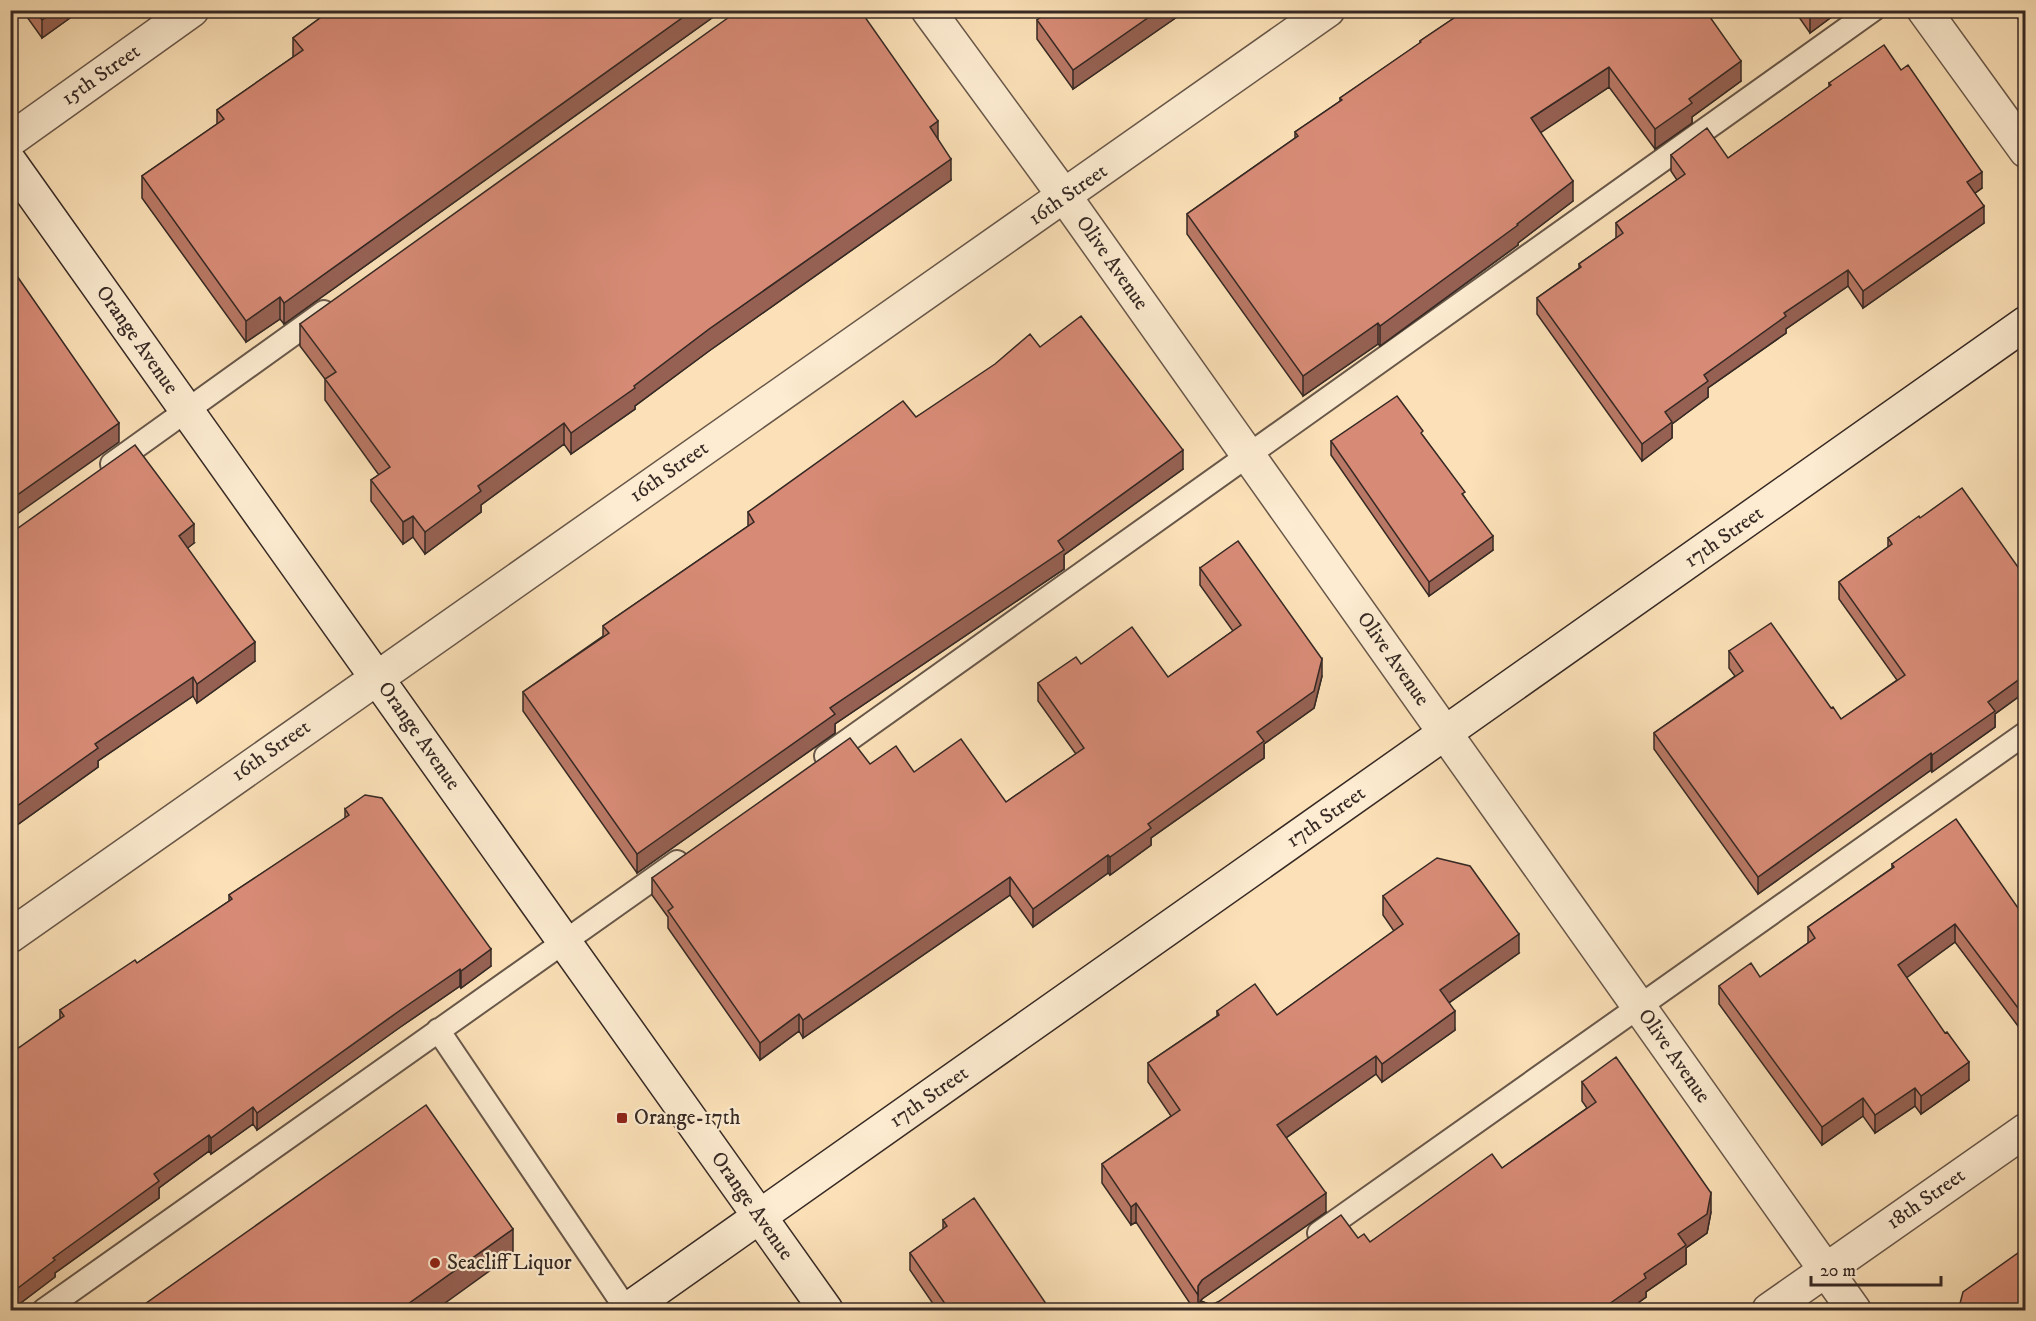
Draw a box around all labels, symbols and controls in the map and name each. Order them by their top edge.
street label: 15th Street [57,38,146,111]
street label: 16th Street [1023,158,1113,232]
street label: Olive Avenue [1070,211,1154,315]
street label: Orange Avenue [90,281,184,400]
street label: 16th Street [624,435,714,509]
street label: 17th Street [1679,500,1769,574]
street label: Olive Avenue [1351,607,1435,711]
street label: Orange Avenue [372,677,466,796]
street label: 16th Street [226,714,316,788]
street label: 17th Street [1281,780,1371,854]
street label: Olive Avenue [1632,1004,1716,1108]
street label: 17th Street [884,1060,974,1134]
place label: Orange-17th [634,1105,741,1131]
marker: Orange-17th [615,1111,629,1125]
street label: Orange Avenue [705,1147,799,1266]
street label: 18th Street [1882,1162,1971,1236]
scale bar [1811,1249,1942,1287]
place label: Seacliff Liquor [447,1250,572,1276]
marker: Seacliff Liquor [428,1256,442,1270]
text: 20 m [1820,1260,1856,1282]

